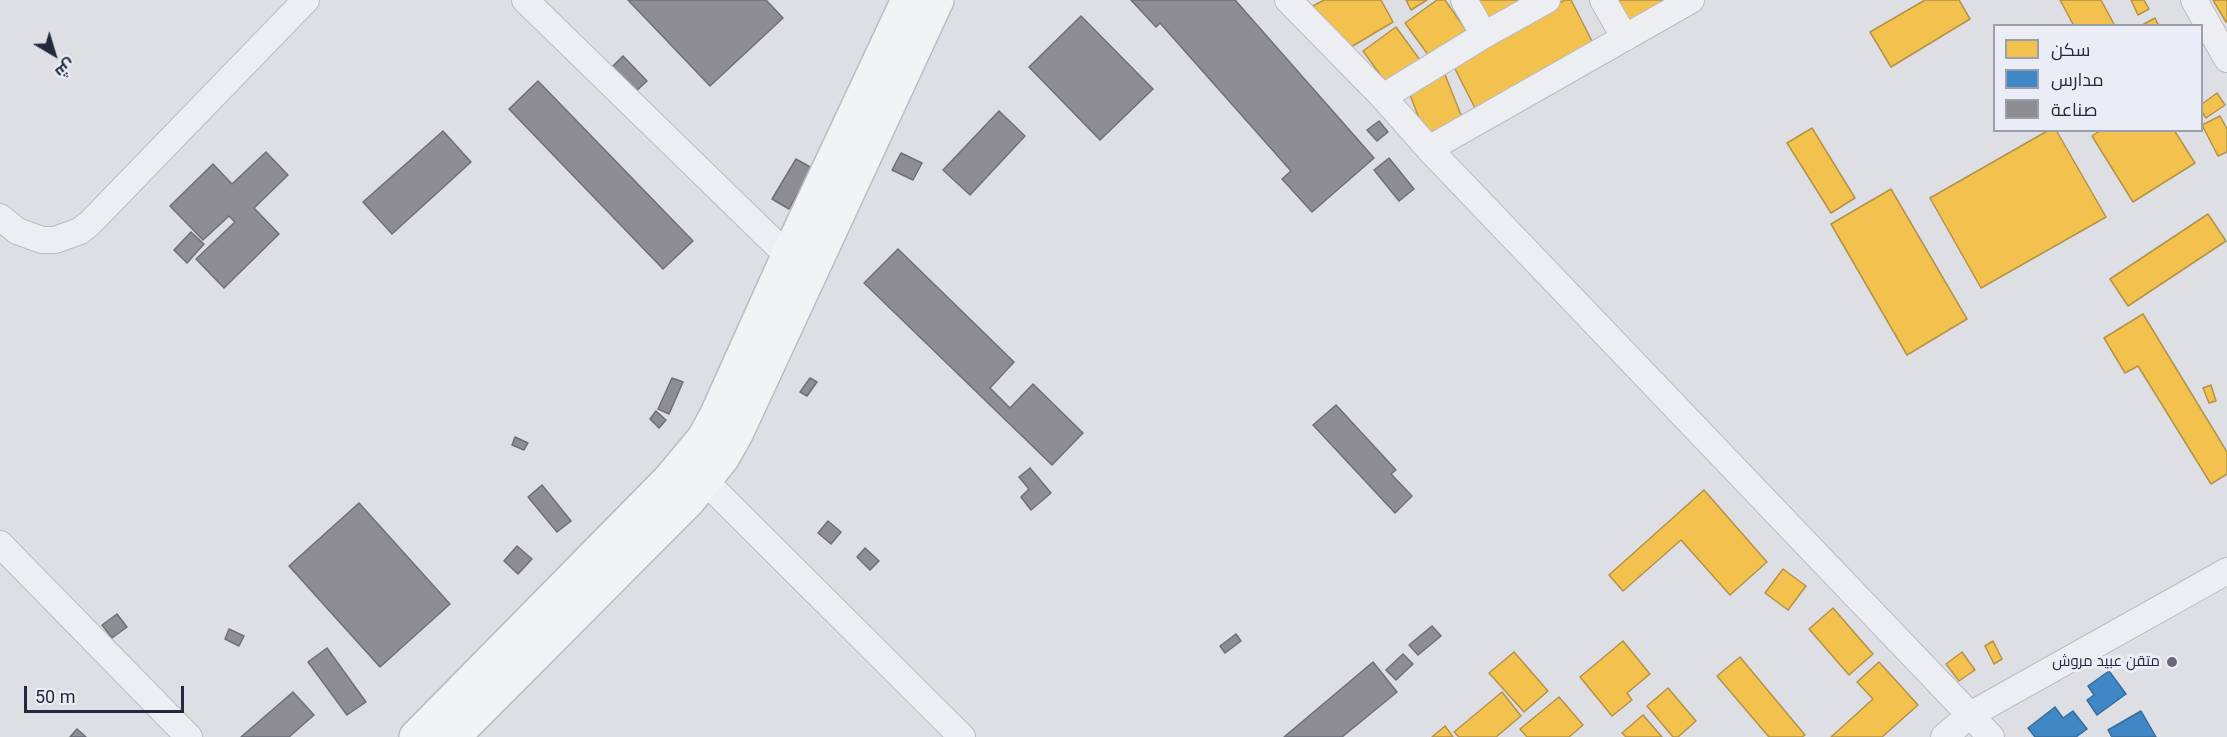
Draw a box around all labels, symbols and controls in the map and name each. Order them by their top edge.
north arrow [24,24,84,84]
legend [1993,24,2203,132]
text: سكن [2051,39,2090,60]
text: ش [51,55,79,82]
text: مدارس [2051,69,2104,90]
text: صناعة [2051,99,2097,120]
place label: متقن عبيد مروش [2052,653,2160,671]
marker: متقن عبيد مروش [2165,655,2179,669]
scale bar [27,674,188,712]
text: 50 m [35,686,75,707]

